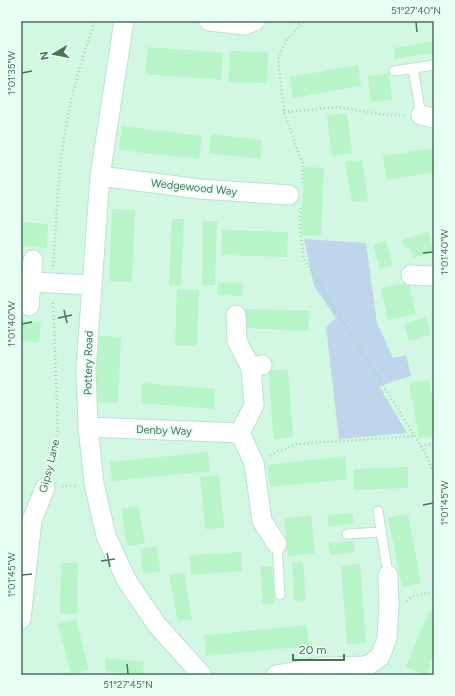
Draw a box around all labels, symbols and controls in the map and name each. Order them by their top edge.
text: 51°27'40"N [391,4,441,17]
north arrow [34,34,74,74]
text: 1°01'35"W [5,50,18,95]
text: N [38,50,52,61]
street label: Wedgewood Way [150,176,238,199]
text: 1°01'40"W [438,229,451,275]
text: 1°01'40"W [5,301,18,347]
street label: Pottery Road [81,331,96,395]
street label: Denby Way [136,423,192,438]
street label: Gipsy Lane [37,438,62,494]
text: 1°01'45"W [438,480,451,526]
text: 1°01'45"W [5,552,18,598]
scale bar [293,636,344,662]
text: 20 m [299,643,327,657]
text: 51°27'45"N [103,678,153,691]

